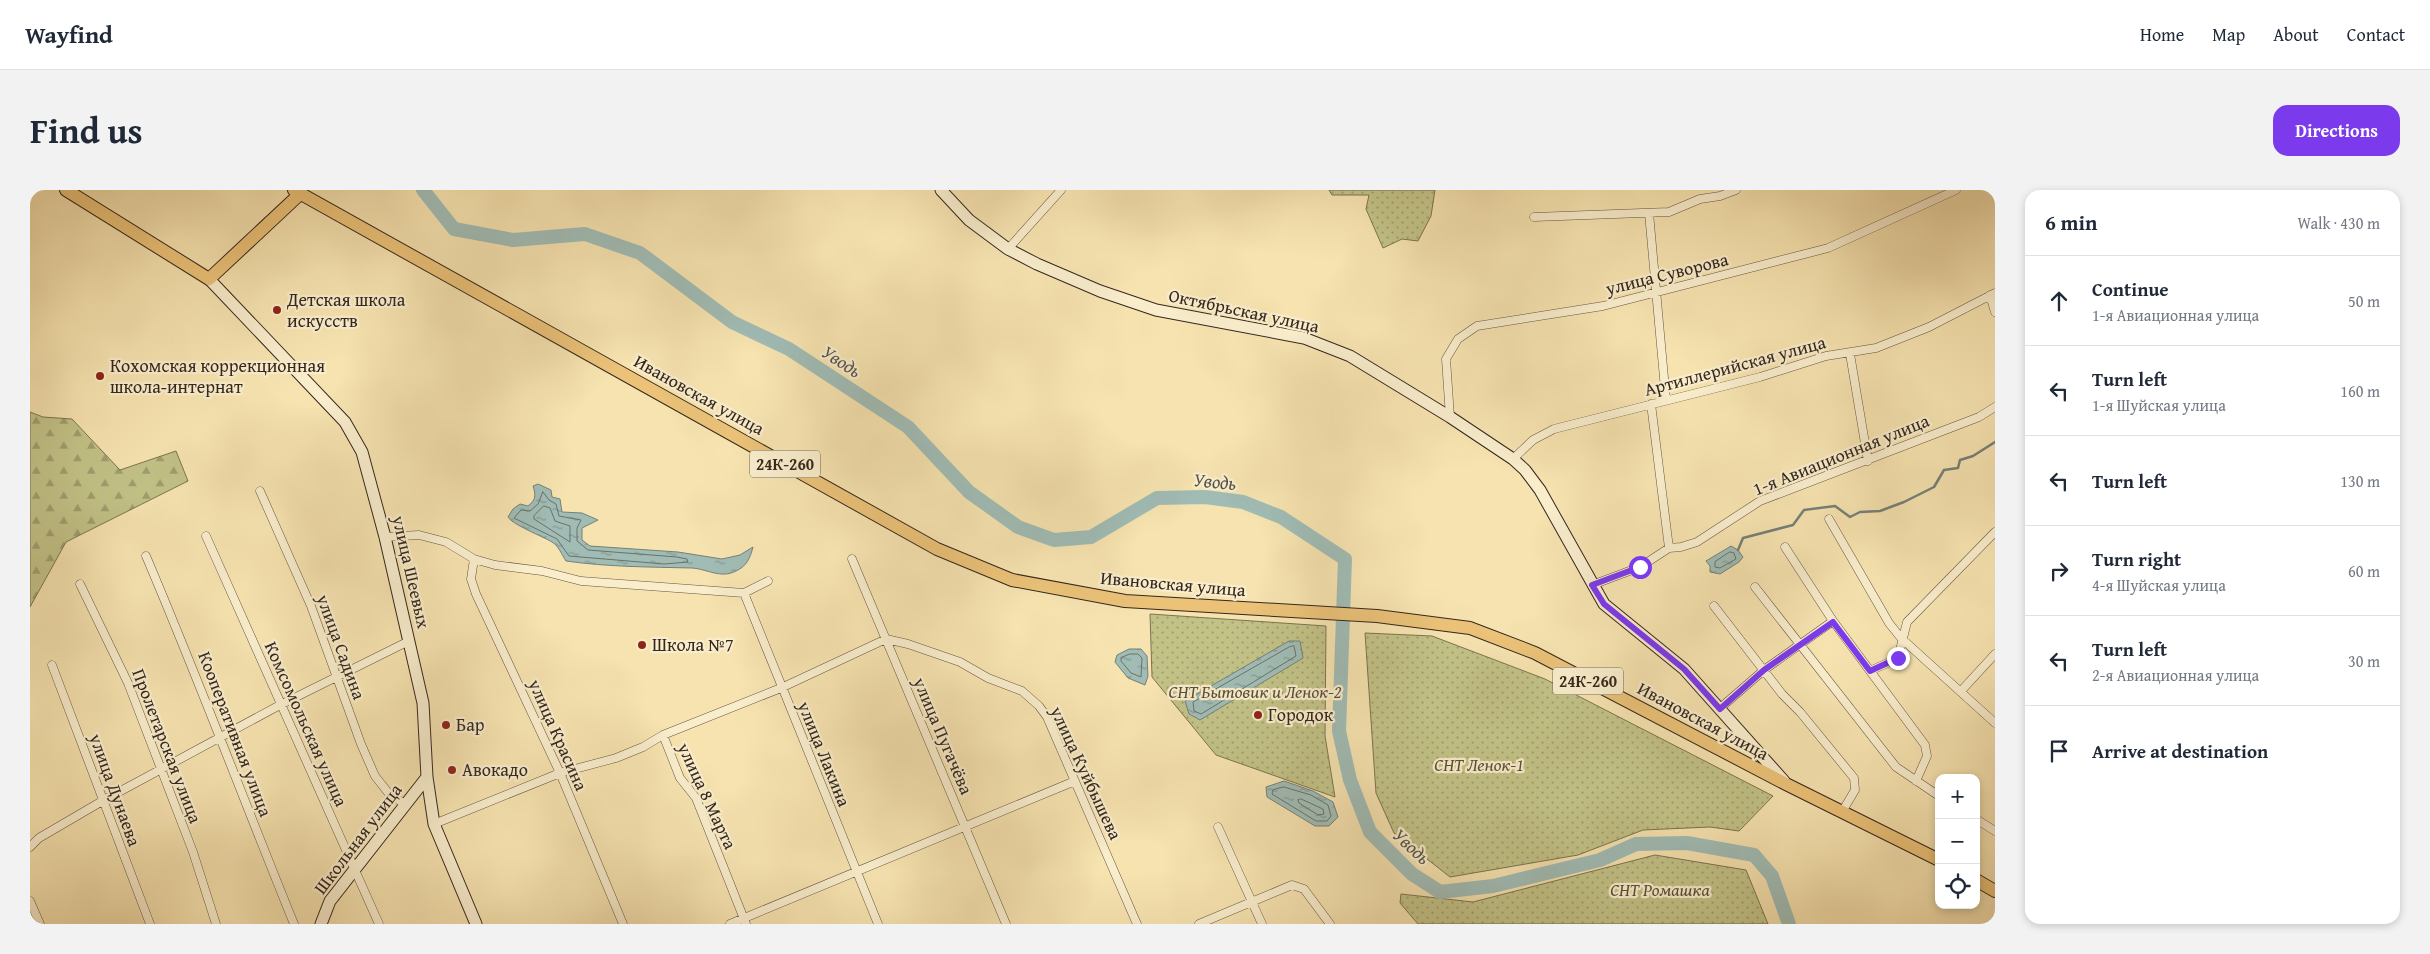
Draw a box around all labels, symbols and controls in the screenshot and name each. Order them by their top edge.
text: Wayfind [25,17,113,52]
text: Home [2140,21,2184,48]
text: Map [2212,21,2245,48]
text: About [2273,21,2319,48]
text: Contact [2347,21,2405,48]
text: Find us [30,105,143,156]
button: Directions [2273,105,2400,156]
text: 6 min [2045,207,2097,238]
text: Walk · 430 m [2297,211,2380,235]
street label: улица Суворова [1602,245,1732,302]
text: Continue [2092,275,2169,303]
street label: Октябрьская улица [1166,281,1322,340]
place label: Детская школа искусств [286,286,406,334]
icon: ahead [2045,287,2073,315]
text: 50 m [2348,289,2380,313]
text: 1-я Авиационная улица [2092,303,2259,327]
marker: Детская школа искусств [271,304,283,316]
street label: Артиллерийская улица [1641,328,1829,403]
water label: Уводь [816,338,868,385]
street label: Ивановская улица [629,347,770,442]
place label: Кохомская коррекционная школа-интернат [110,352,325,400]
text: Turn left [2092,365,2167,393]
marker: Кохомская коррекционная школа-интернат [94,370,106,382]
icon: left [2045,377,2073,405]
text: 160 m [2340,379,2380,403]
text: 1-я Шуйская улица [2092,393,2226,417]
street label: 1-я Авиационная улица [1749,407,1933,502]
road number: 24К-260 [750,450,820,478]
water label: Уводь [1192,465,1238,497]
icon: left [2045,467,2073,495]
text: Turn left [2092,467,2167,495]
text: 130 m [2340,469,2380,493]
street label: улица Шеевых [385,512,438,632]
text: Turn right [2092,545,2181,573]
route start [1629,556,1652,579]
icon: right [2045,557,2073,585]
text: 60 m [2348,559,2380,583]
street label: Ивановская улица [1099,564,1247,603]
text: 4-я Шуйская улица [2092,573,2226,597]
street label: улица Садина [310,589,373,704]
place label: Школа №7 [652,631,734,658]
text: Turn left [2092,635,2167,663]
street label: Комсомольская улица [258,637,355,811]
marker: Школа №7 [636,639,648,651]
street label: Кооперативная улица [191,647,280,821]
route end [1887,647,1910,670]
icon: left [2045,647,2073,675]
text: 30 m [2348,649,2380,673]
text: 2-я Авиационная улица [2092,663,2259,687]
street label: Пролетарская улица [126,665,210,827]
road number: 24К-260 [1553,668,1623,694]
street label: улица Пугачёва [906,672,980,799]
street label: улица Красина [521,674,595,795]
street label: Ивановская улица [1633,674,1774,767]
park label: СНТ Бытовик и Ленок-2 [1169,678,1342,705]
street label: улица Лакина [791,696,858,811]
street label: улица Куйбышева [1043,701,1129,844]
place label: Городок [1268,701,1334,728]
marker: Городок [1252,709,1264,721]
place label: Бар [456,711,485,738]
marker: Бар [440,719,452,731]
street label: улица Дунаева [82,729,148,850]
street label: улица 8 Марта [671,737,744,854]
icon: arrive [2045,737,2073,765]
text: Arrive at destination [2092,737,2268,765]
park label: СНТ Ленок-1 [1434,751,1524,778]
place label: Авокадо [462,756,528,783]
marker: Авокадо [446,764,458,776]
map controls [1935,774,1980,909]
button: + [1935,774,1980,819]
street label: Школьная улица [307,777,409,900]
button: − [1935,819,1980,864]
water label: Уводь [1387,821,1437,871]
button: locate [1935,864,1980,909]
park label: СНТ Ромашка [1610,876,1710,903]

